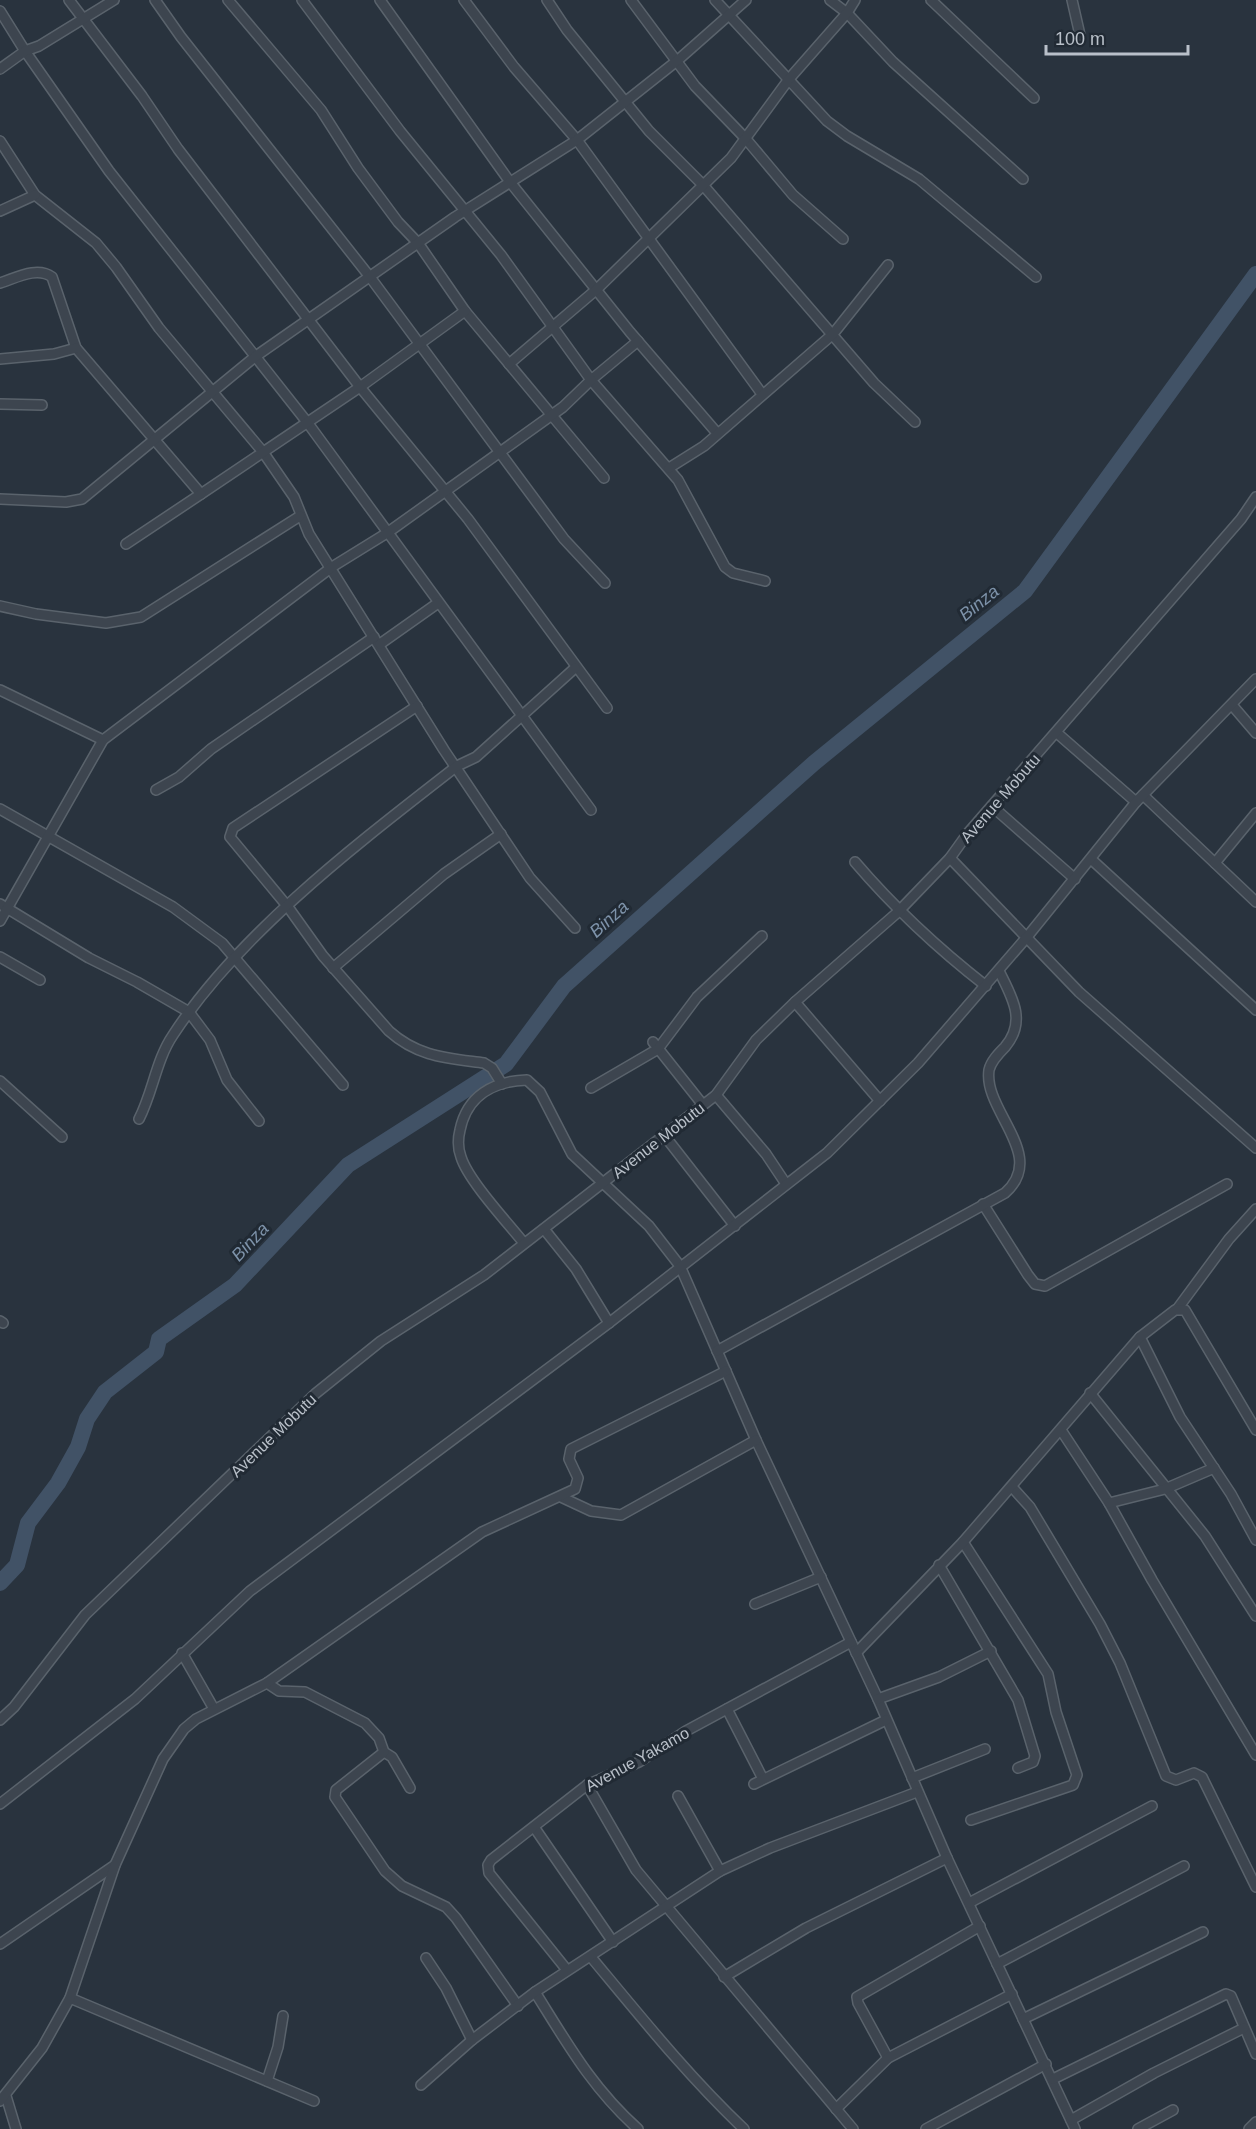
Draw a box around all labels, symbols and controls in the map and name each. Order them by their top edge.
scale bar [1046,18,1188,56]
text: 100 m [1055,29,1105,49]
water label: Binza [955,581,1003,625]
street label: Avenue Mobutu [957,751,1043,846]
water label: Binza [586,897,632,941]
street label: Avenue Mobutu [609,1099,708,1182]
water label: Binza [227,1219,273,1265]
street label: Avenue Mobutu [227,1390,319,1480]
street label: Avenue Yakamo [583,1724,692,1795]

